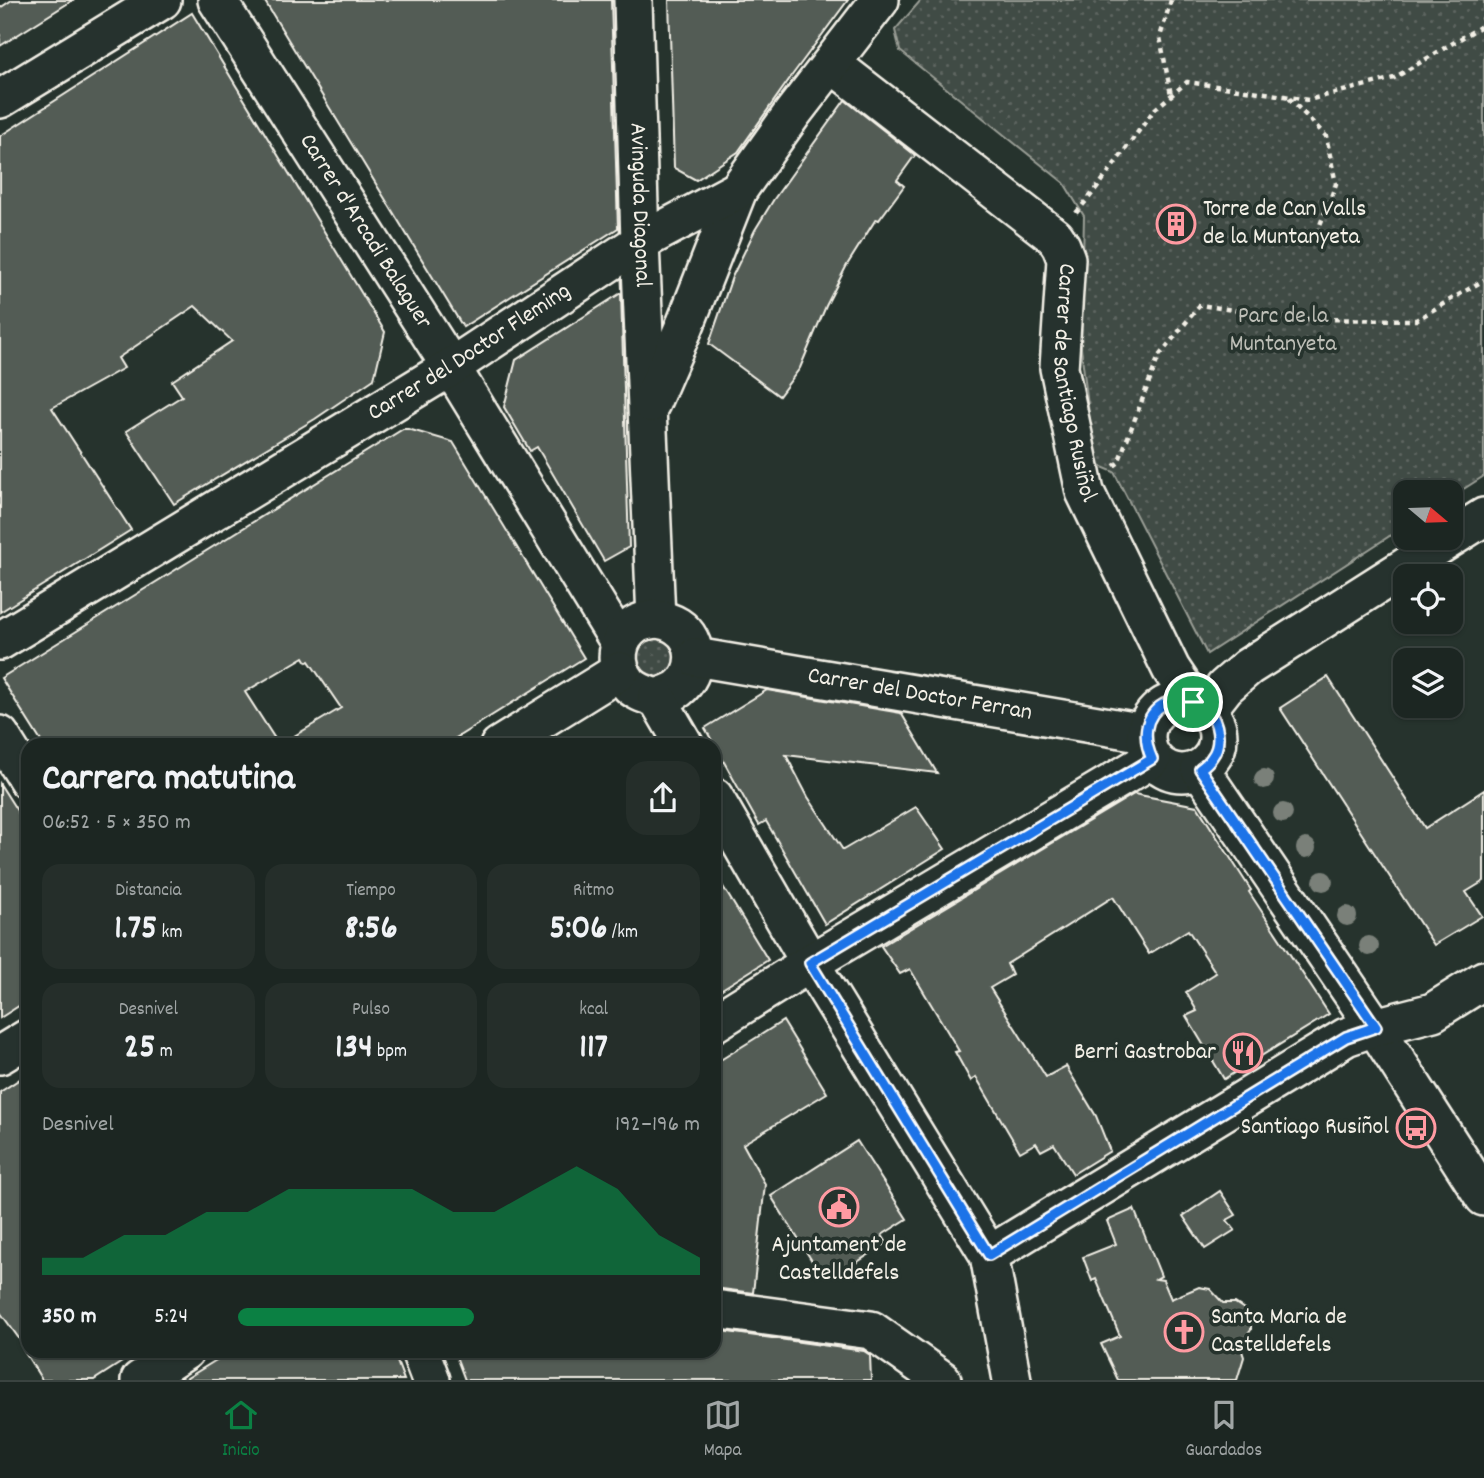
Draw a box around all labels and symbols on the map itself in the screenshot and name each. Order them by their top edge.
street label: Avinguda Diagonal [620,122,659,288]
street label: Carrer d'Arcadi Balaguer [290,127,440,336]
place label: Torre de Can Valls de la Muntanyeta [1203,193,1366,255]
building icon: Torre de Can Valls de la Muntanyeta [1155,203,1197,245]
street label: Carrer de Santiago Rusiñol [1042,262,1105,509]
street label: Carrer del Doctor Fleming [362,275,578,430]
park label: Parc de la Muntanyeta [1229,300,1337,362]
north arrow [1393,480,1463,550]
street label: Carrer del Doctor Ferran [805,659,1035,731]
pin [1163,672,1223,732]
restaurant icon: Berri Gastrobar [1222,1032,1264,1074]
place label: Berri Gastrobar [1074,1036,1216,1070]
bus stop icon: Santiago Rusiñol [1395,1107,1437,1149]
place label: Santiago Rusiñol [1241,1111,1389,1145]
public building icon: Ajuntament de Castelldefels [818,1186,860,1228]
place label: Ajuntament de Castelldefels [771,1229,907,1291]
place label: Santa Maria de Castelldefels [1211,1301,1347,1363]
church icon: Santa Maria de Castelldefels [1163,1311,1205,1353]

